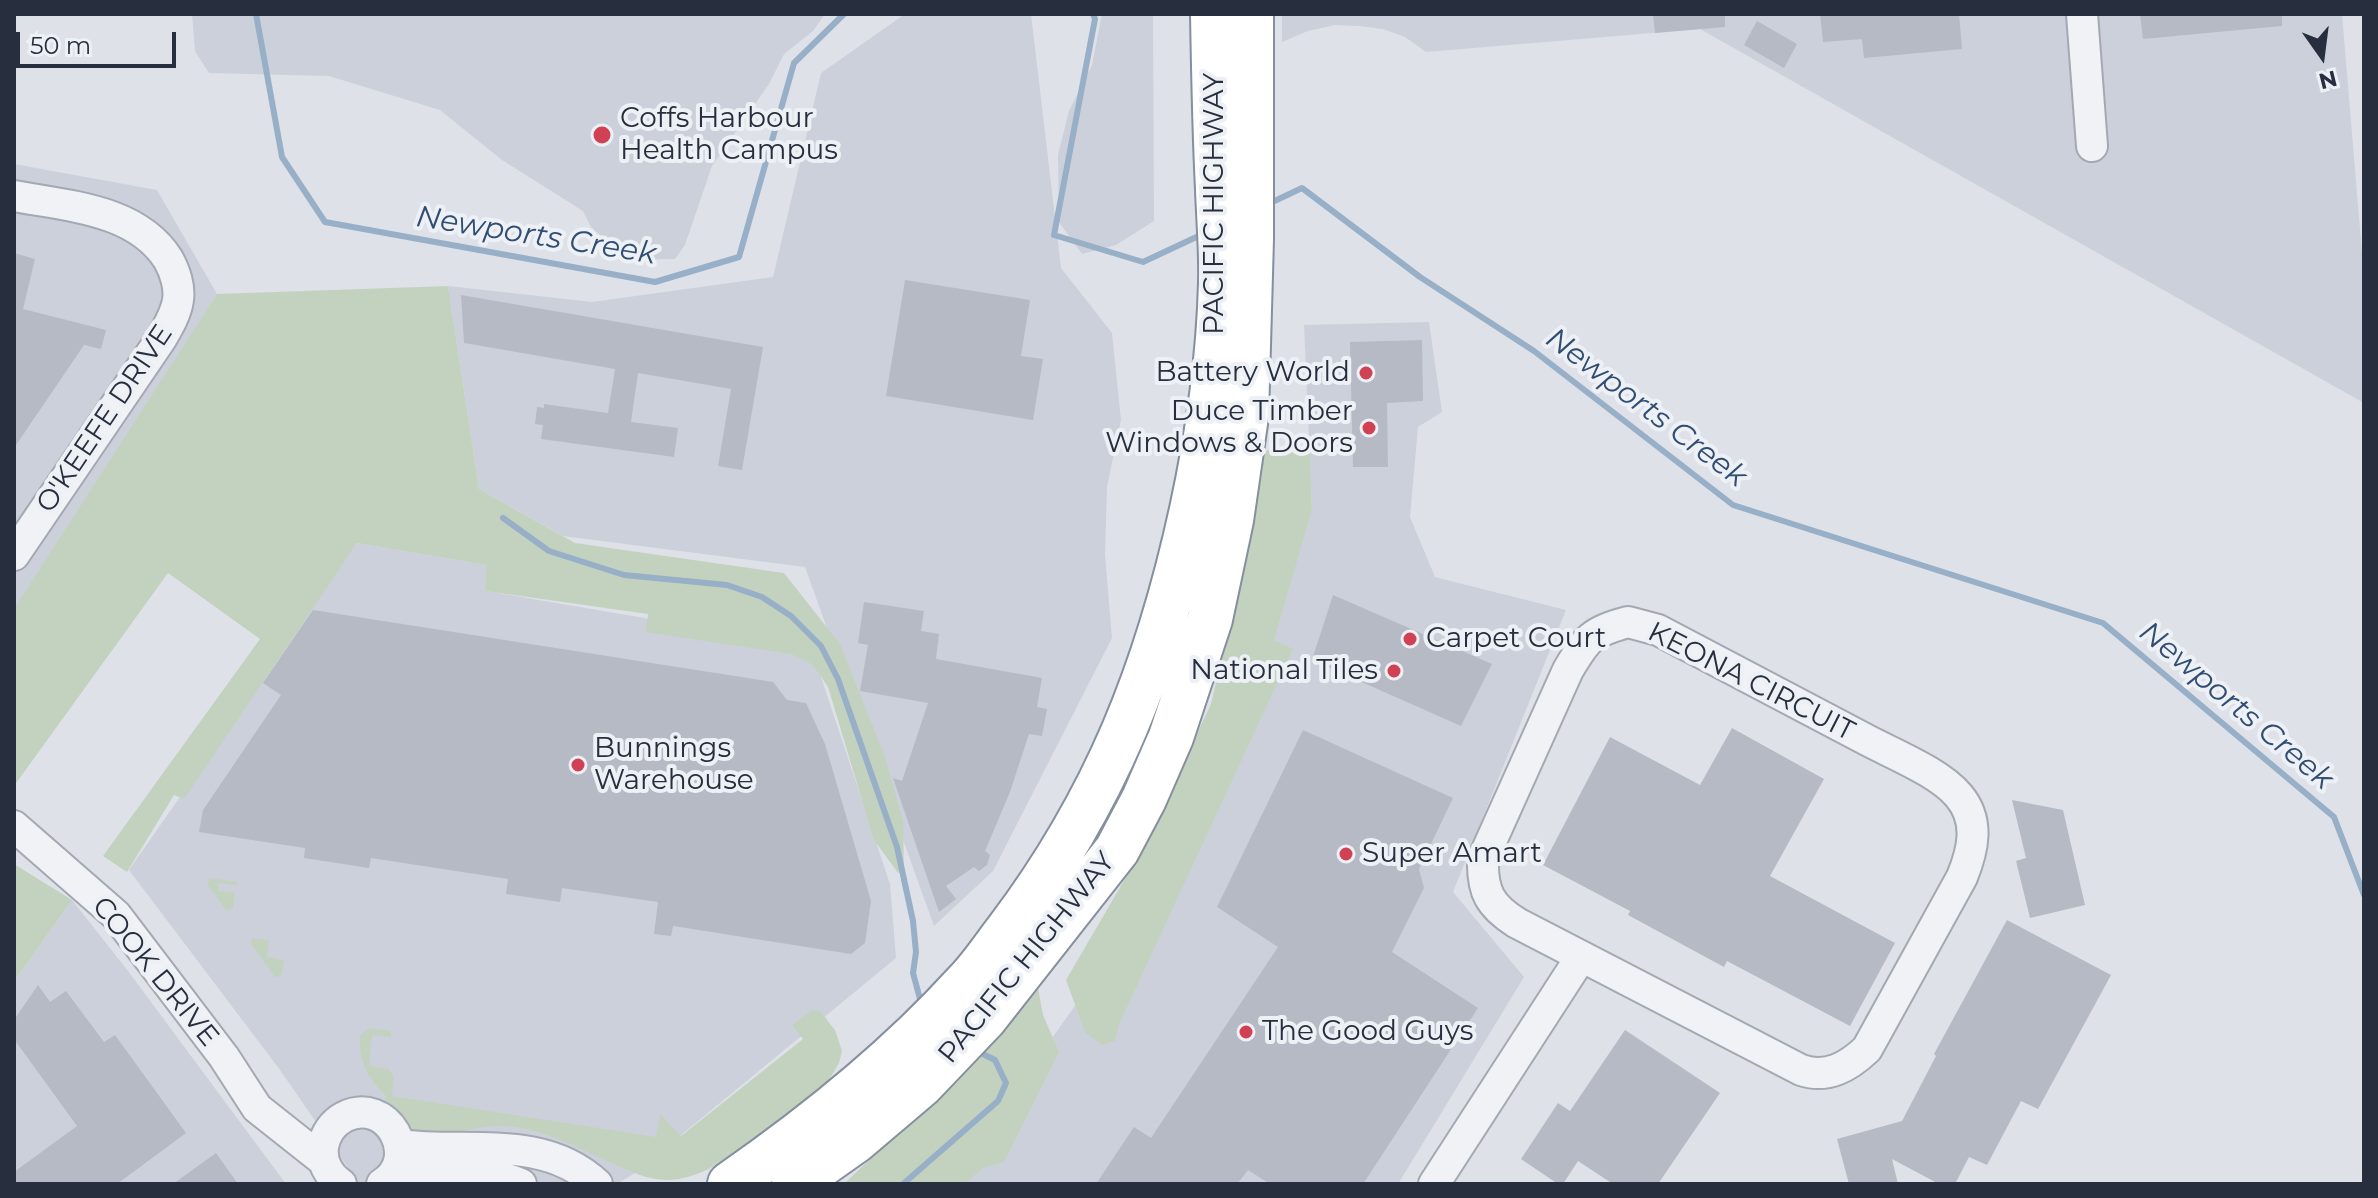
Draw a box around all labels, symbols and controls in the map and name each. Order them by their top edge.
scale bar [20,16,180,66]
north arrow [2282,16,2362,96]
text: 50 m [30,31,91,60]
text: N [2316,65,2340,95]
street label: PACIFIC HIGHWAY [1198,73,1232,335]
place label: Coffs Harbour Health Campus [620,102,838,168]
marker: Coffs Harbour Health Campus [591,124,613,146]
water label: Newports Creek [414,199,658,273]
street label: O'KEEFE DRIVE [30,319,180,519]
water label: Newports Creek [1538,321,1754,495]
place label: Battery World [1155,356,1350,390]
marker: Battery World [1357,364,1375,382]
place label: Duce Timber Windows & Doors [1105,395,1353,461]
marker: Duce Timber Windows & Doors [1360,419,1378,437]
water label: Newports Creek [2132,614,2340,798]
street label: KEONA CIRCUIT [1642,615,1860,749]
place label: Carpet Court [1426,622,1606,656]
marker: Carpet Court [1401,630,1419,648]
place label: National Tiles [1190,654,1378,688]
marker: National Tiles [1385,662,1403,680]
place label: Bunnings Warehouse [594,732,754,798]
marker: Bunnings Warehouse [569,756,587,774]
place label: Super Amart [1362,837,1542,871]
marker: Super Amart [1337,845,1355,863]
street label: PACIFIC HIGHWAY [931,846,1123,1070]
street label: COOK DRIVE [85,891,225,1053]
place label: The Good Guys [1262,1015,1473,1049]
marker: The Good Guys [1237,1023,1255,1041]

